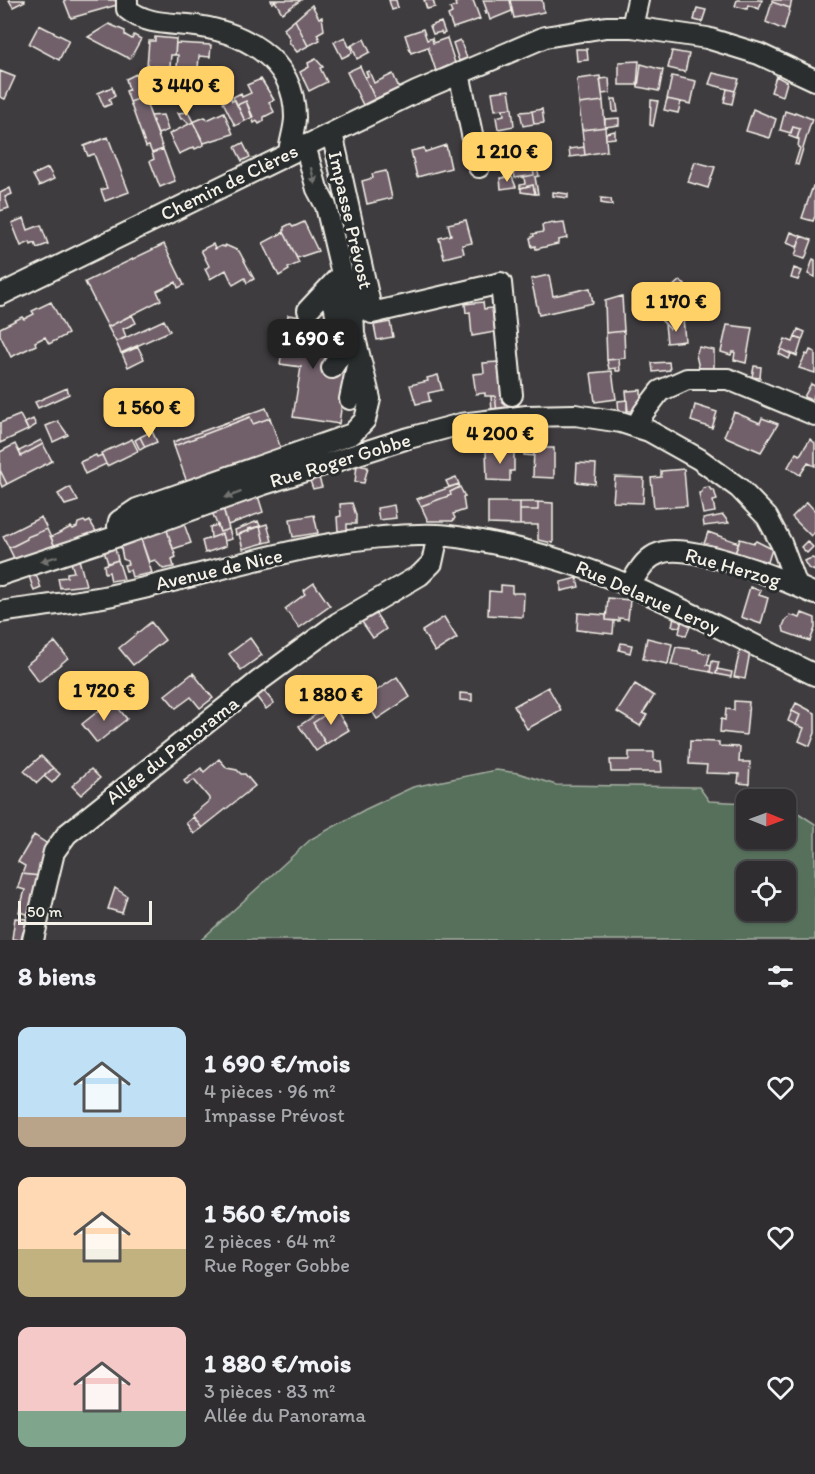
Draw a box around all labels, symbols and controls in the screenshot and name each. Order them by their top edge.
pin: 3 440 € [131,66,241,117]
text: 3 440 € [152,73,220,97]
pin: 1 210 € [452,132,562,183]
street label: Chemin de Clères [156,138,302,226]
text: 1 210 € [476,139,538,163]
street label: Impasse Prévost [323,149,379,292]
one-way arrow [309,167,319,185]
pin: 1 170 € [621,282,731,333]
text: 1 170 € [645,289,707,313]
pin: 1 690 € [258,319,368,370]
text: 1 690 € [281,326,345,350]
pin: 1 560 € [94,388,204,439]
text: 1 560 € [117,395,181,419]
pin: 4 200 € [445,414,555,465]
text: 4 200 € [466,421,534,445]
street label: Rue Roger Gobbe [267,427,413,493]
one-way arrow [224,490,242,500]
street label: Rue Herzog [683,542,784,592]
street label: Avenue de Nice [153,543,285,595]
street label: Rue Delarue Leroy [572,554,724,640]
one-way arrow [40,555,58,564]
pin: 1 720 € [49,671,159,722]
pin: 1 880 € [276,675,386,726]
text: 1 720 € [73,678,135,702]
text: 1 880 € [299,682,363,706]
street label: Allée du Panorama [101,690,244,809]
north arrow [736,789,796,849]
map controls [736,789,796,921]
button: locate [736,861,796,921]
scale bar [18,898,152,926]
text: 50 m [27,902,62,921]
text: 8 biens [18,960,96,992]
icon: filters [764,960,797,993]
text: 1 690 €/mois [204,1047,350,1079]
icon: home [66,1051,138,1123]
icon: heart [764,1071,797,1104]
text: 4 pièces · 96 m² [204,1079,336,1103]
text: Impasse Prévost [204,1103,345,1127]
text: 1 560 €/mois [204,1197,350,1229]
icon: home [66,1201,138,1273]
icon: heart [764,1221,797,1254]
text: 2 pièces · 64 m² [204,1229,336,1253]
text: Rue Roger Gobbe [204,1253,350,1277]
text: 1 880 €/mois [204,1347,351,1379]
icon: home [66,1351,138,1423]
icon: heart [764,1371,797,1404]
text: 3 pièces · 83 m² [204,1379,335,1403]
text: Allée du Panorama [204,1403,366,1427]

